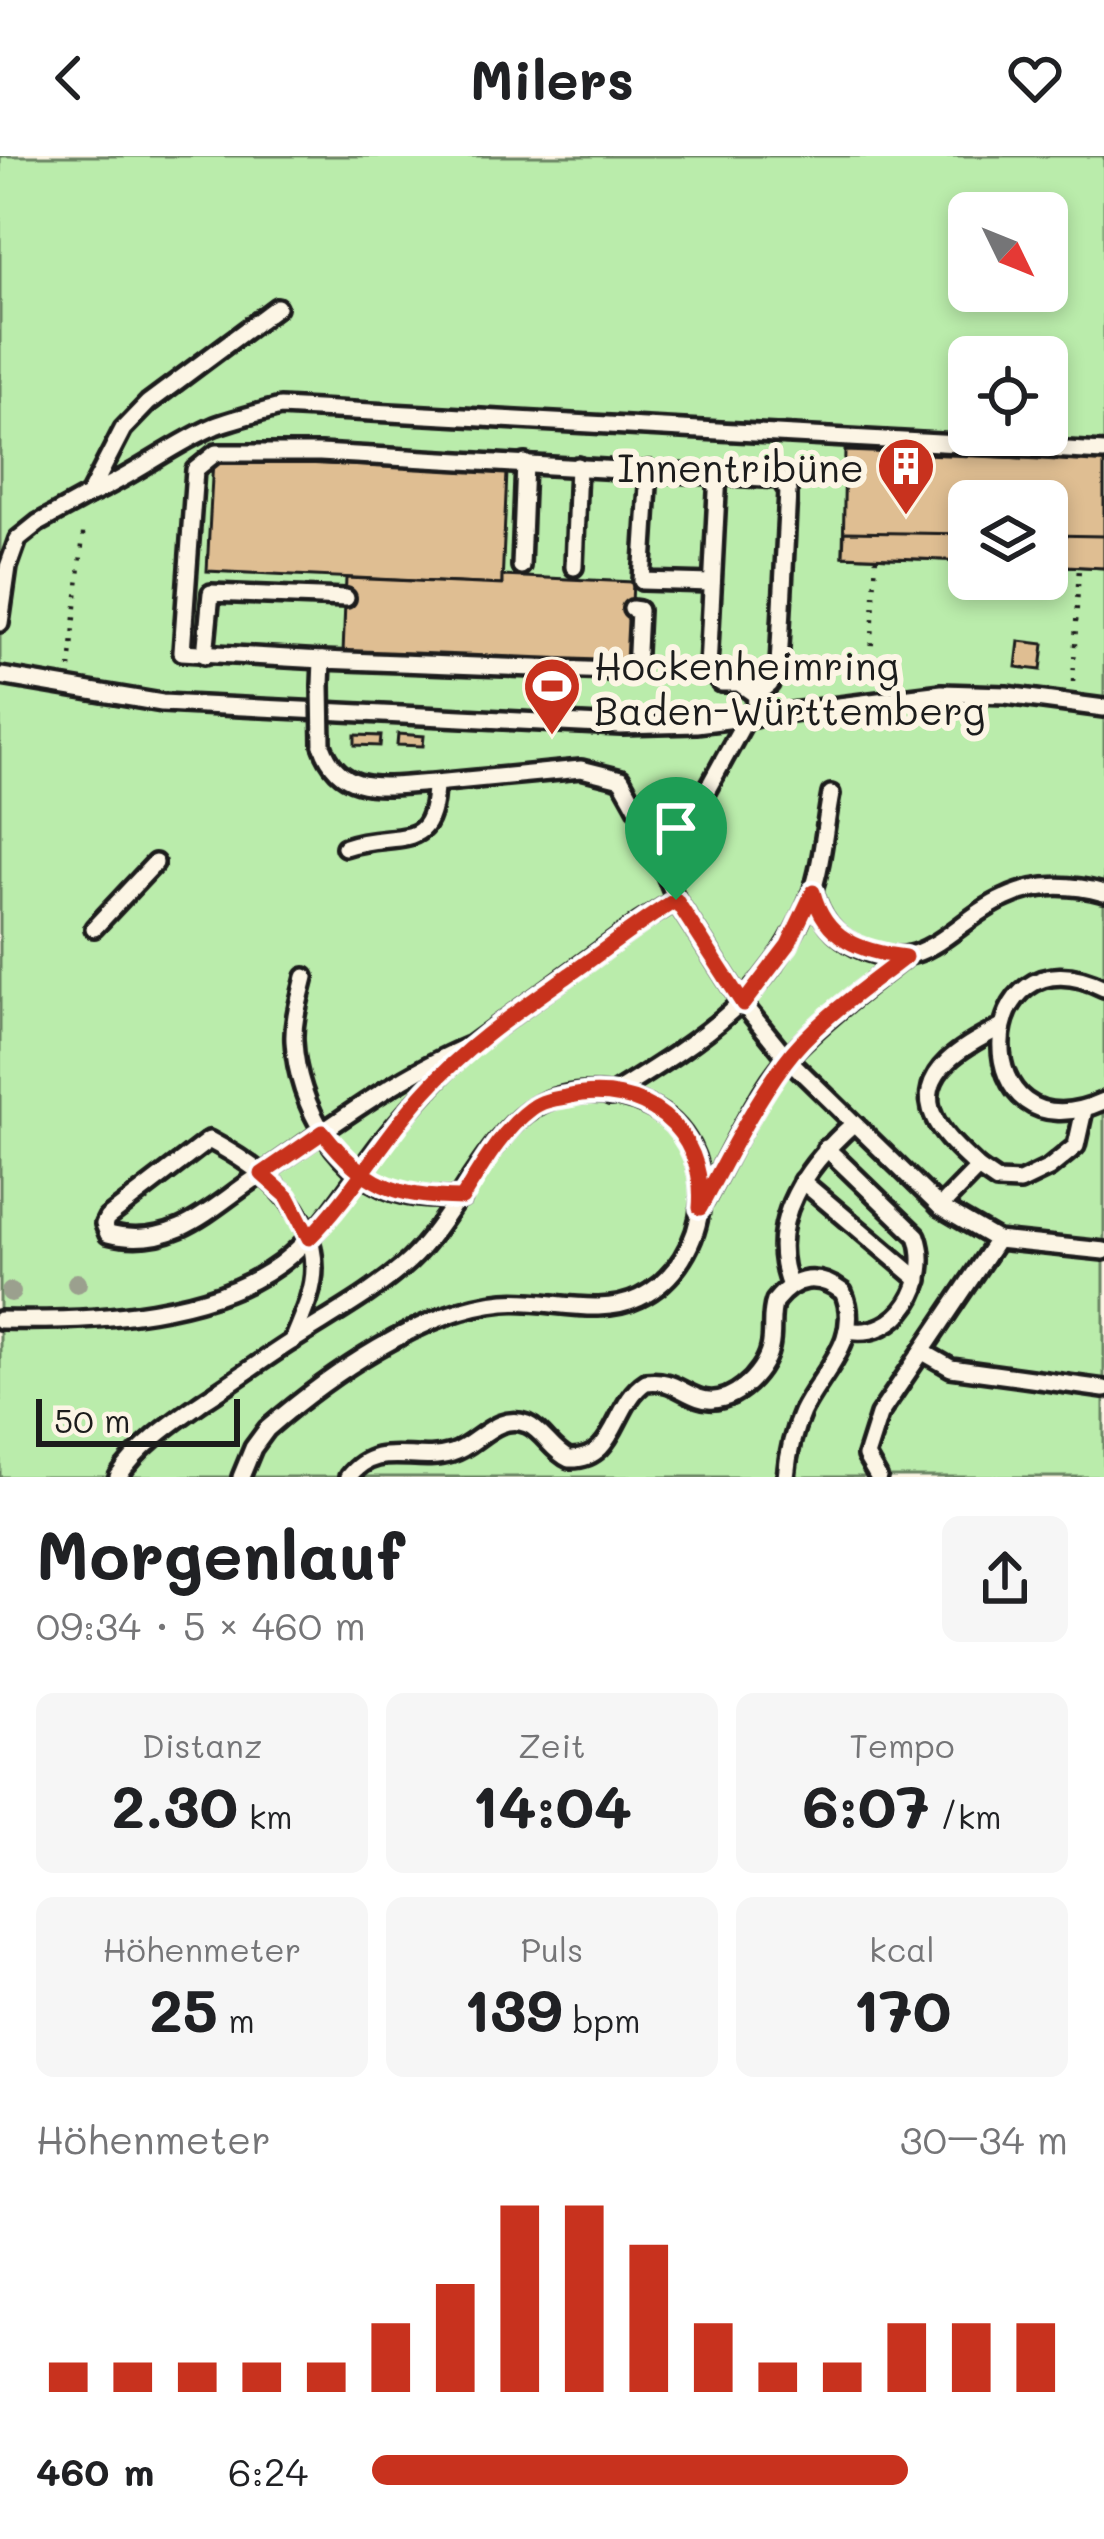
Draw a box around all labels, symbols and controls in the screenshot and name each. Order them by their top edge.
text: Milers [470,43,634,114]
icon: back [36,45,102,111]
icon: heart [1002,45,1068,111]
north arrow [948,192,1068,312]
map controls [948,192,1068,600]
button: locate [948,336,1068,456]
building icon: Innentribüne [875,435,937,517]
place label: Innentribüne [617,441,864,492]
button: layers [948,480,1068,600]
place label: Hockenheimring Baden-Württemberg [594,639,985,736]
sports icon: Hockenheimring Baden-Württemberg [521,655,583,737]
pin [625,777,727,900]
icon: arrive [643,795,709,861]
scale bar [36,1393,240,1446]
text: 50 m [54,1398,130,1441]
text: Morgenlauf [36,1511,405,1597]
button: share [942,1516,1068,1642]
text: 09:34 · 5 × 460 m [36,1599,366,1650]
text: Distanz [142,1723,262,1766]
text: Zeit [518,1723,586,1766]
text: Tempo [849,1723,955,1766]
text: 2.30 [112,1766,238,1844]
text: 14:04 [472,1766,632,1844]
text: 6:07 [802,1766,930,1844]
text: km [238,1794,293,1837]
text: /km [930,1794,1002,1837]
text: Höhenmeter [103,1927,301,1970]
text: Puls [521,1927,583,1970]
text: kcal [869,1927,935,1970]
text: 25 [149,1970,218,2048]
text: 139 [464,1970,562,2048]
text: 170 [853,1970,951,2048]
text: m [218,1998,255,2041]
text: bpm [562,1998,640,2041]
text: Höhenmeter [36,2113,271,2164]
text: 30–34 m [900,2113,1068,2164]
text: 460 m [36,2445,154,2496]
text: 6:24 [228,2445,308,2496]

